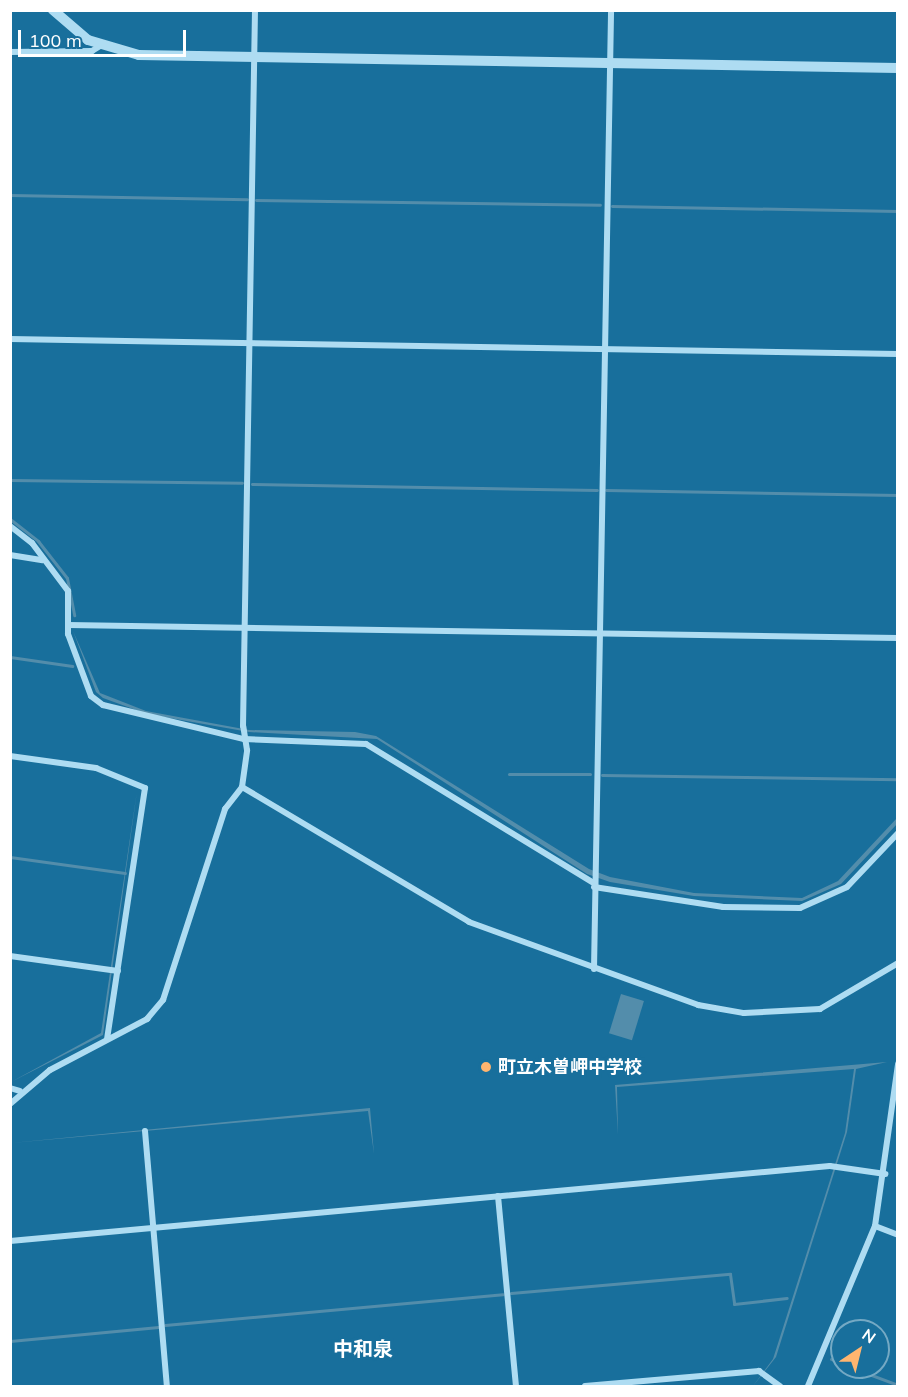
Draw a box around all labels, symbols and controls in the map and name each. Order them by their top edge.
scale bar [21,18,189,56]
text: 100 m [29,29,82,52]
place label: 町立木曽岬中学校 [498,1056,642,1078]
marker: 町立木曽岬中学校 [479,1060,493,1074]
north arrow [830,1319,890,1379]
text: N [858,1324,880,1348]
district label: 中和泉 [333,1336,393,1360]

